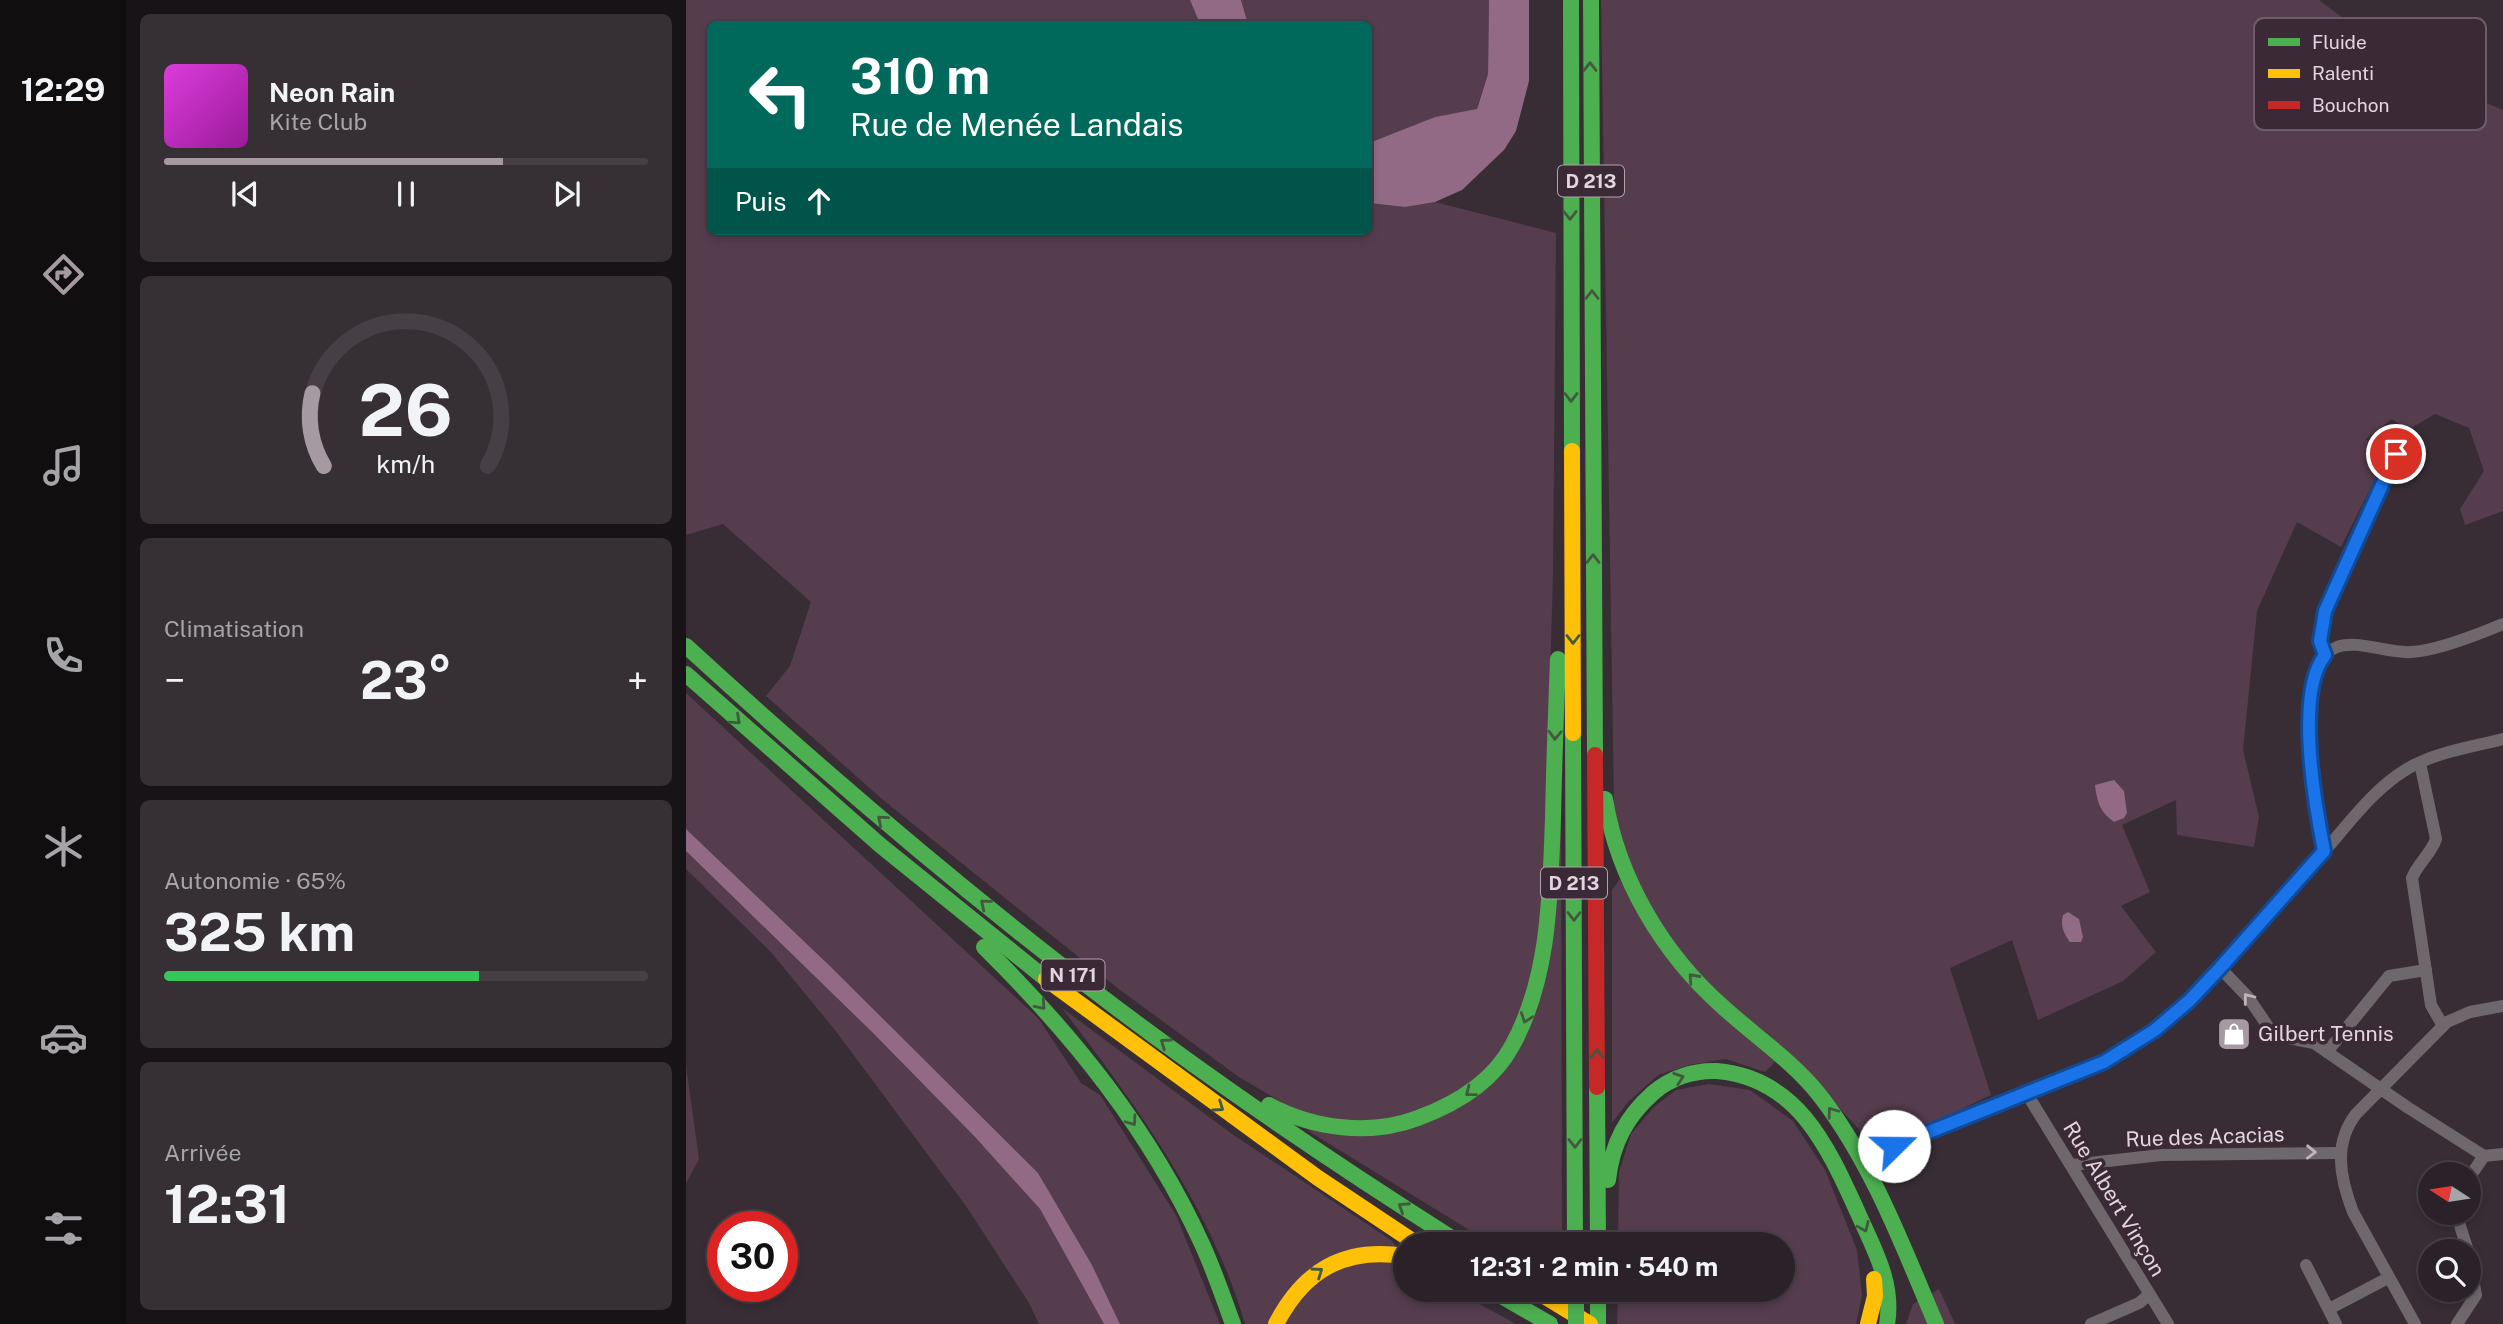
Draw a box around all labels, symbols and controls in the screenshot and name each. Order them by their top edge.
legend [2254,18,2486,130]
text: Fluide [2312,31,2367,53]
text: 310 m [850,47,990,105]
icon: left [735,49,826,140]
one-way arrow [1582,61,1598,72]
text: Ralenti [2312,62,2374,84]
text: 12:29 [21,71,105,108]
text: Neon Rain [269,77,395,108]
text: Bouchon [2312,94,2389,116]
text: Rue de Menée Landais [850,106,1184,143]
text: Kite Club [269,108,367,135]
road number: D 213 [1558,166,1624,196]
icon: previous [226,175,264,213]
icon: pause [387,175,425,213]
icon: next [548,175,586,213]
icon: ahead [800,182,838,220]
text: Puis [735,186,786,217]
one-way arrow [1562,210,1578,221]
icon: directions [39,250,88,299]
one-way arrow [1584,289,1600,299]
text: 26 [359,367,453,452]
one-way arrow [1563,393,1579,403]
pin [2366,424,2426,484]
icon: arrive [2377,435,2415,473]
icon: music [39,441,88,490]
text: km/h [377,449,435,479]
one-way arrow [1586,553,1601,564]
text: Climatisation [164,615,304,642]
icon: phone [39,631,88,680]
one-way arrow [1565,634,1581,645]
text: 23° [360,650,452,711]
text: − [164,658,185,703]
text: + [627,658,648,703]
one-way arrow [728,712,741,724]
one-way arrow [1548,729,1563,740]
one-way arrow [877,816,890,828]
icon: climate [39,822,88,871]
text: Autonomie · 65% [164,867,346,894]
road number: D 213 [1541,868,1607,898]
one-way arrow [980,900,992,913]
text: 325 km [164,902,355,963]
one-way arrow [1566,911,1582,921]
road number: N 171 [1042,959,1104,990]
one-way arrow [1689,973,1702,986]
one-way arrow [2243,993,2256,1005]
one-way arrow [1033,996,1045,1009]
one-way arrow [1520,1012,1534,1024]
icon: car [39,1013,88,1062]
shop icon: Gilbert Tennis [2215,1015,2253,1053]
place label: Gilbert Tennis [2258,1021,2394,1046]
one-way arrow [1160,1039,1173,1051]
one-way arrow [1589,1048,1605,1058]
one-way arrow [1672,1072,1684,1086]
one-way arrow [1465,1084,1478,1097]
one-way arrow [1211,1099,1224,1111]
one-way arrow [1828,1108,1840,1120]
position arrow [1857,1109,1931,1183]
one-way arrow [1124,1113,1137,1126]
street label: Rue Albert Vinçon [2058,1117,2171,1281]
street label: Rue des Acacias [2125,1121,2285,1152]
one-way arrow [1567,1138,1583,1149]
text: Arrivée [164,1139,241,1166]
one-way arrow [2306,1144,2317,1160]
north arrow [2418,1162,2482,1225]
map controls [2418,1162,2481,1302]
text: 12:31 [164,1174,290,1235]
one-way arrow [1398,1203,1411,1216]
icon: filters [39,1204,88,1253]
speed limit sign: 30 [707,1211,798,1302]
one-way arrow [1856,1220,1870,1232]
button: search [2418,1239,2481,1302]
text: 12:31 · 2 min · 540 m [1470,1251,1718,1282]
one-way arrow [1310,1268,1323,1280]

